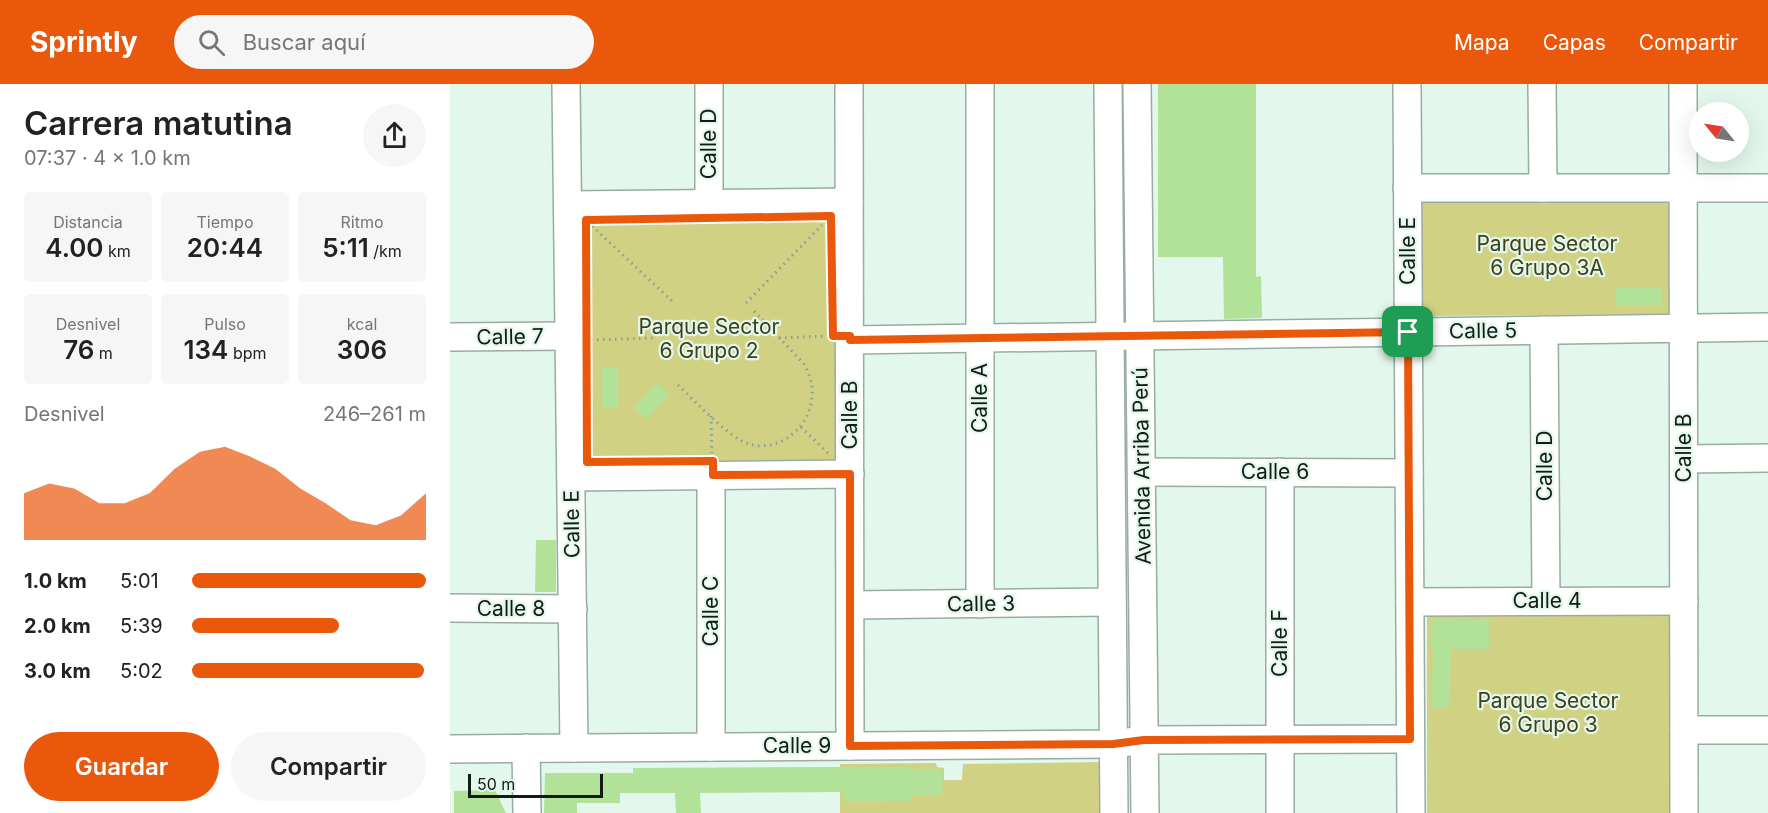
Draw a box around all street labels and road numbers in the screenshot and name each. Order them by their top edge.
street label: Calle D [696,109,721,179]
street label: Calle E [1395,217,1420,285]
street label: Calle 5 [1449,317,1517,344]
street label: Calle 7 [476,323,544,350]
street label: Calle A [967,363,992,433]
street label: Avenida Arriba Perú [1127,367,1156,565]
street label: Calle B [837,380,862,450]
street label: Calle B [1671,413,1696,483]
street label: Calle D [1532,431,1557,501]
street label: Calle 6 [1241,459,1309,484]
street label: Calle E [558,490,585,558]
street label: Calle C [698,576,723,646]
street label: Calle 4 [1512,588,1582,613]
street label: Calle 3 [947,590,1015,617]
street label: Calle 8 [477,596,545,621]
street label: Calle F [1267,609,1292,677]
street label: Calle 9 [763,733,831,758]

